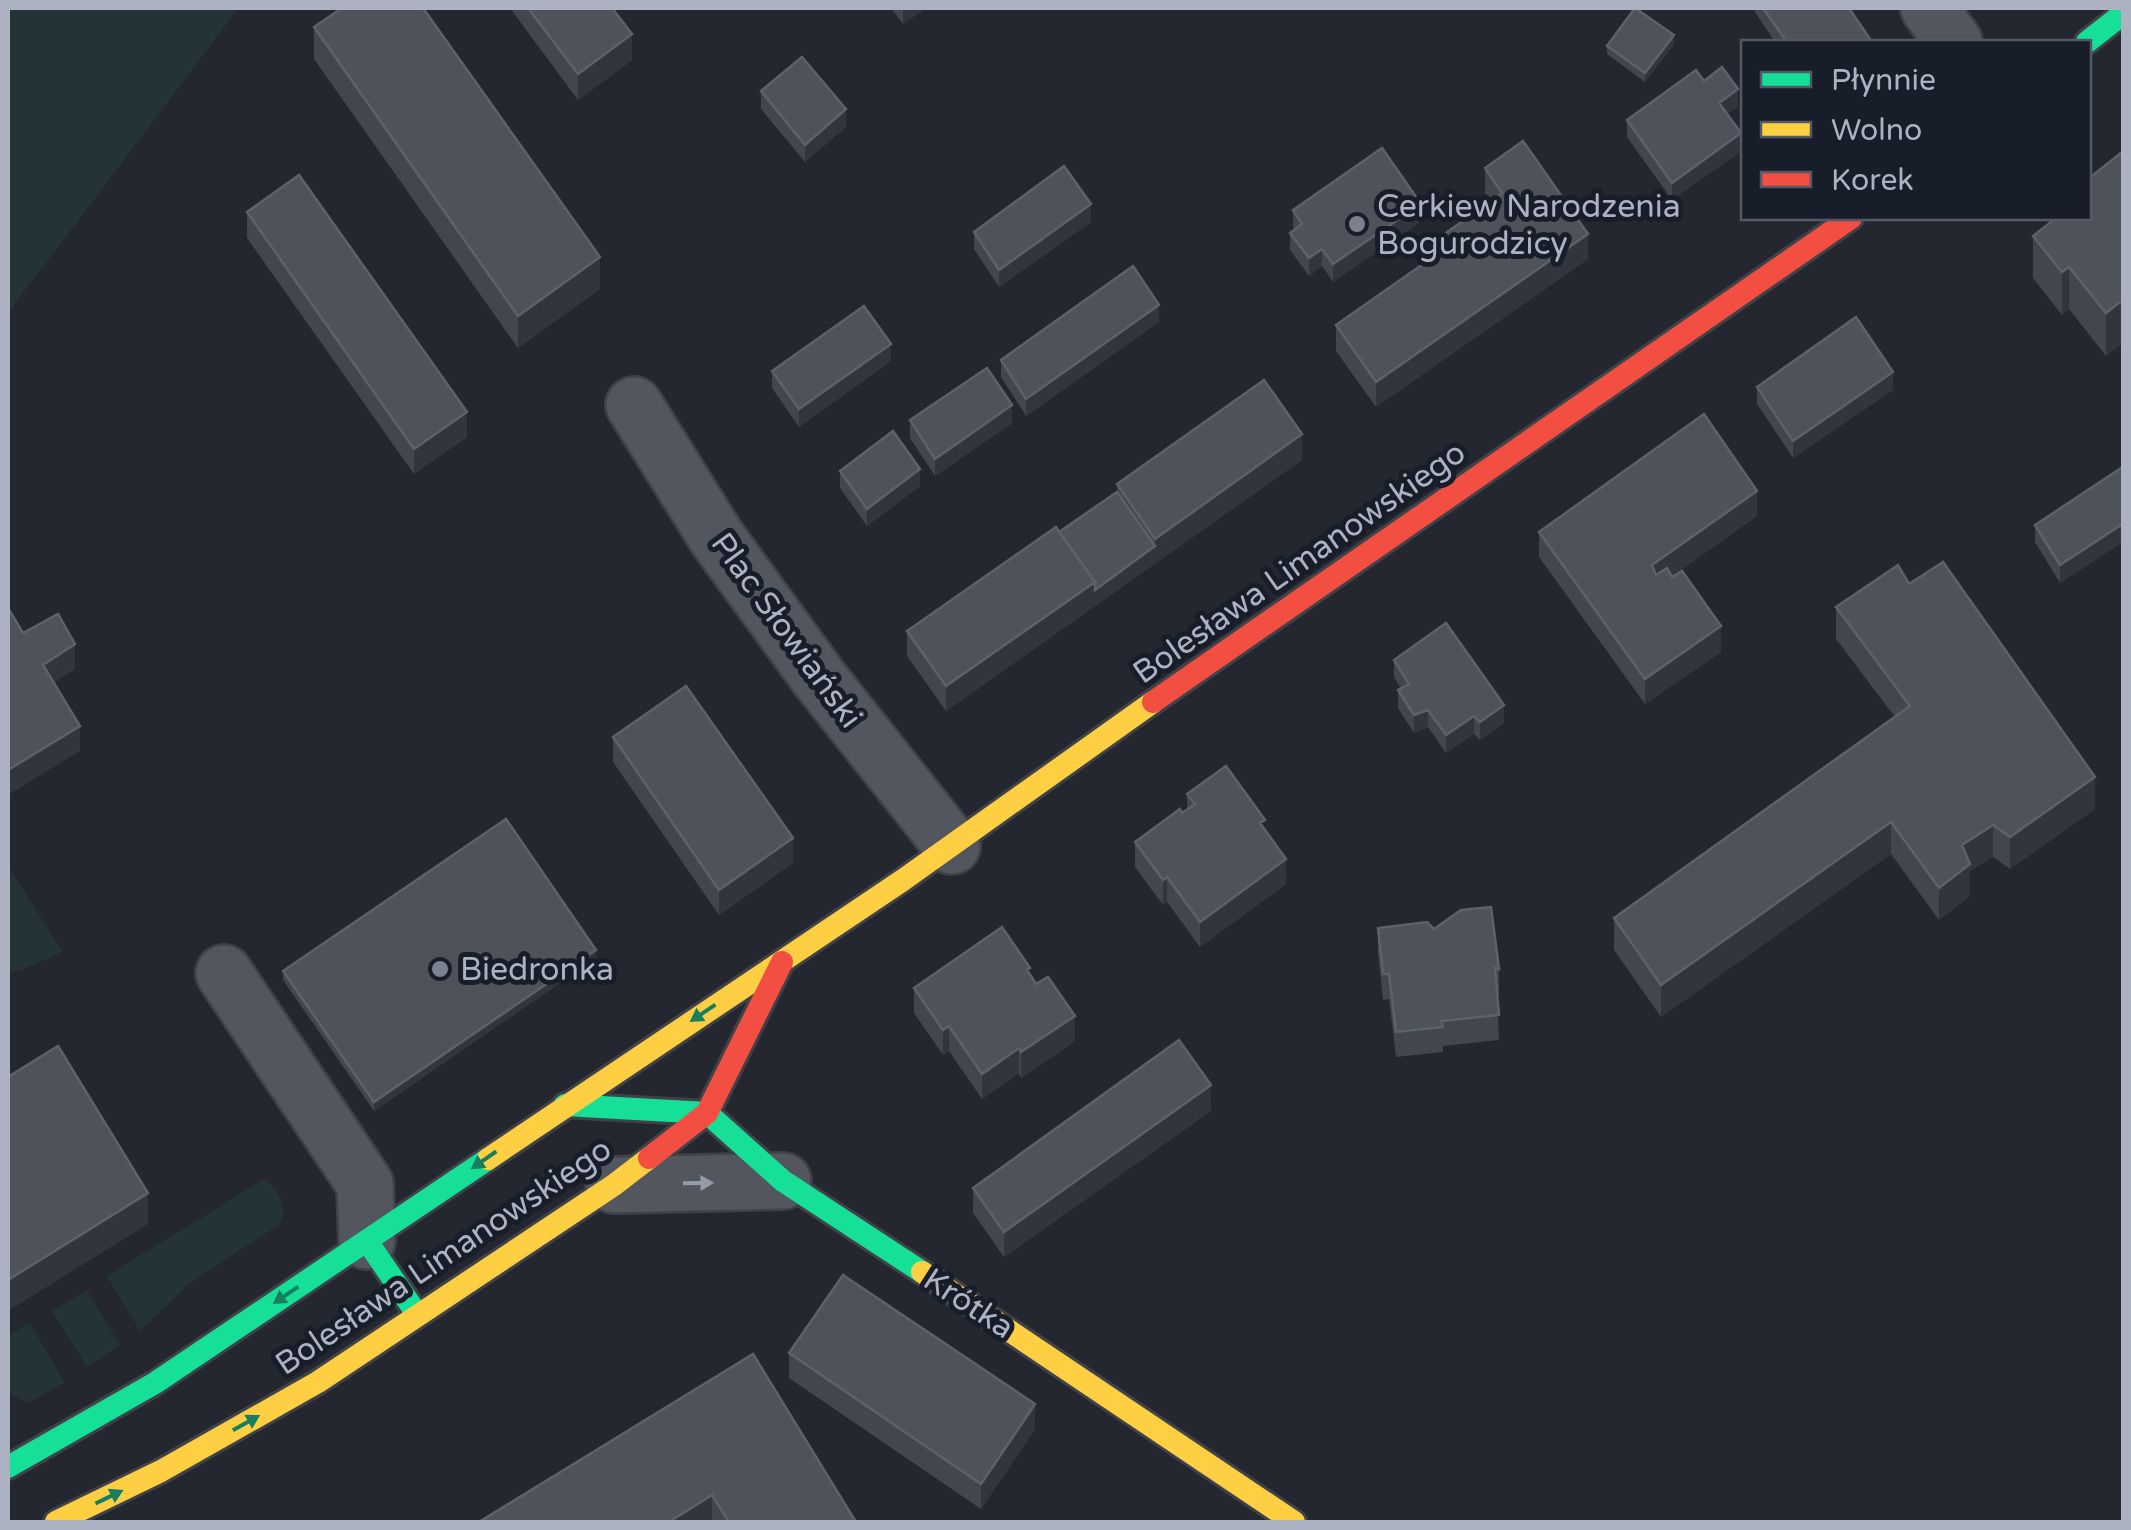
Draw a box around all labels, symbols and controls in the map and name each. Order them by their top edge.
legend [1741,40,2091,220]
text: Płynnie [1831,62,1936,99]
text: Wolno [1831,112,1922,149]
text: Korek [1831,162,1914,199]
place label: Cerkiew Narodzenia Bogurodzicy [1377,188,1681,263]
marker: Cerkiew Narodzenia Bogurodzicy [1346,213,1368,235]
street label: Bolesława Limanowskiego [1126,433,1473,692]
street label: Plac Słowiański [703,526,870,735]
place label: Biedronka [460,951,614,989]
marker: Biedronka [429,958,451,980]
one-way arrow [689,1004,716,1022]
street label: Bolesława Limanowskiego [268,1130,619,1384]
one-way arrow [471,1150,497,1169]
one-way arrow [683,1175,715,1191]
street label: Krótka [916,1261,1021,1347]
one-way arrow [273,1285,300,1304]
one-way arrow [232,1415,261,1432]
one-way arrow [94,1488,123,1505]

